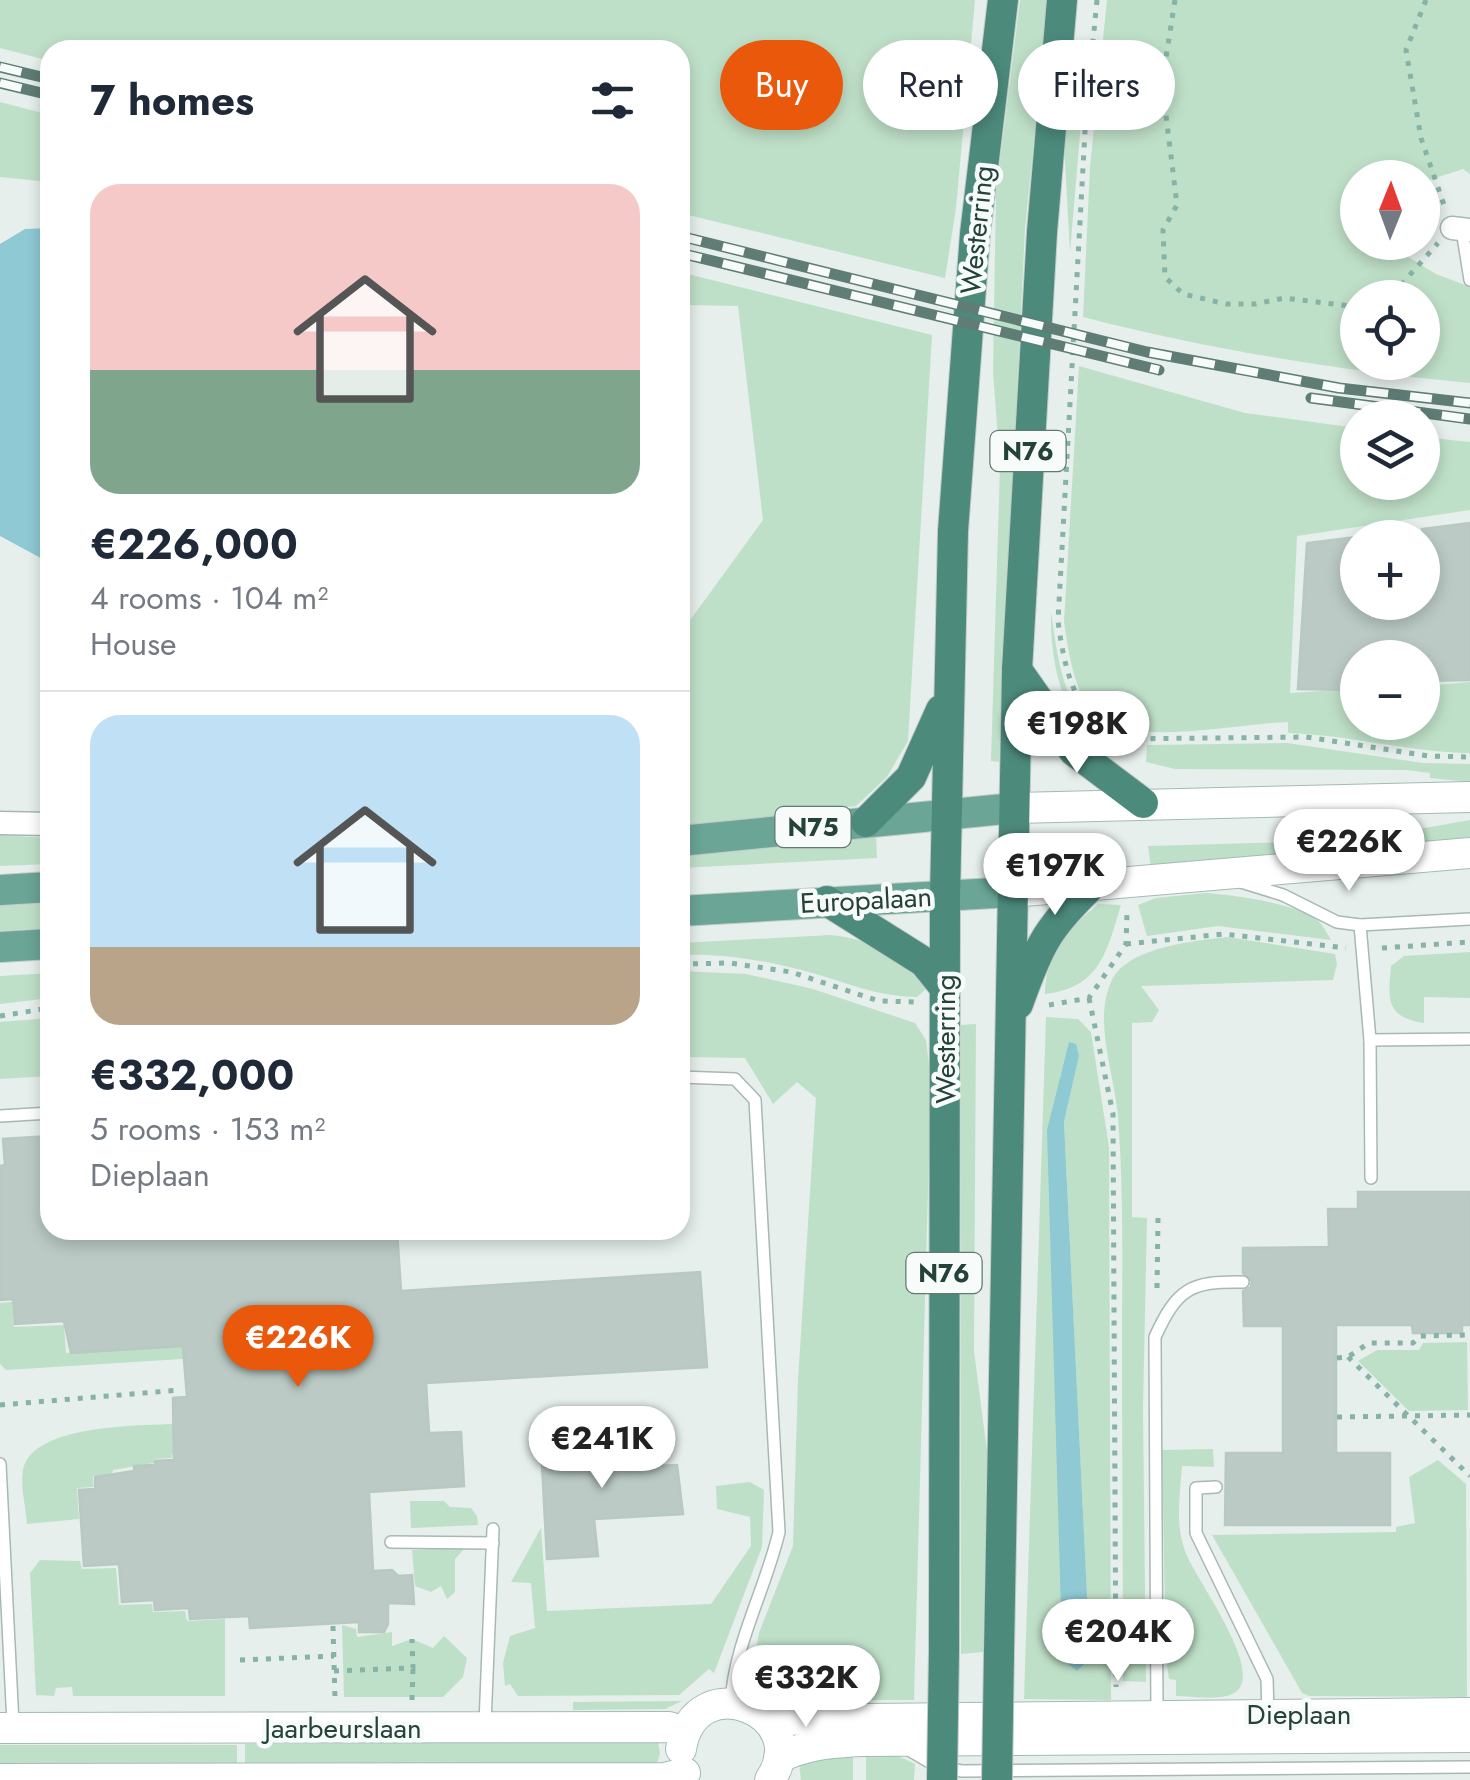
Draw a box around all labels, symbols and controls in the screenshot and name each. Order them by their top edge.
chip: Buy [720,40,843,130]
chip: Rent [863,40,998,130]
chip: Filters [1018,40,1175,130]
text: 7 homes [90,70,254,131]
icon: filters [585,73,640,128]
north arrow [1340,160,1440,260]
map controls [1340,160,1440,740]
street label: Westerring [950,163,1004,297]
icon: home [275,249,455,429]
button: locate [1340,280,1440,380]
button: layers [1340,400,1440,500]
road number: N76 [990,431,1066,471]
text: €226,000 [90,514,298,575]
button: + [1340,520,1440,620]
text: 4 rooms · 104 m² [90,575,328,621]
text: House [90,621,177,667]
button: − [1340,640,1440,740]
pin: €198K [1007,691,1147,776]
text: €198K [1026,700,1128,746]
icon: home [275,780,455,960]
road number: N75 [776,807,850,847]
pin: €226K [1279,809,1419,894]
text: €226K [1296,818,1402,864]
pin: €197K [985,833,1125,918]
text: €197K [1005,842,1105,888]
street label: Europalaan [799,876,933,924]
street label: Westerring [925,974,966,1104]
text: €332,000 [90,1045,294,1106]
text: 5 rooms · 153 m² [90,1106,325,1152]
text: Dieplaan [90,1152,210,1198]
road number: N76 [906,1253,982,1293]
pin: €226K [228,1305,368,1390]
text: €226K [245,1314,351,1360]
pin: €241K [532,1406,672,1491]
text: €241K [551,1415,653,1461]
pin: €204K [1048,1599,1188,1684]
text: €204K [1064,1608,1172,1654]
pin: €332K [736,1645,876,1730]
text: €332K [754,1654,858,1700]
street label: Dieplaan [1247,1694,1351,1735]
street label: Jaarbeurslaan [260,1708,422,1749]

